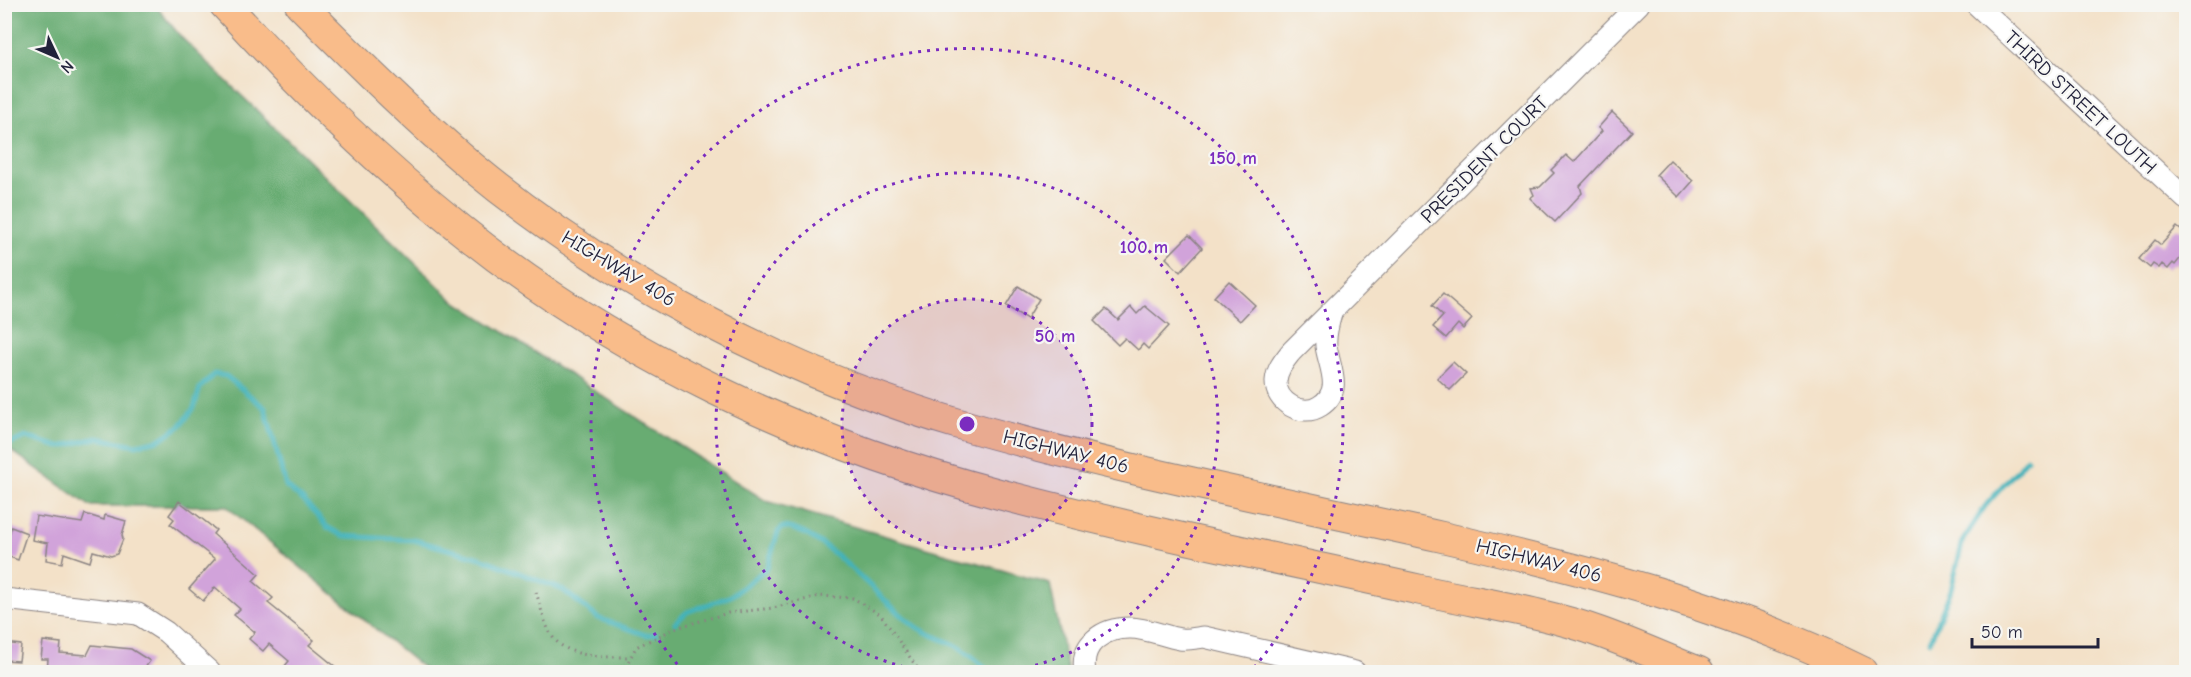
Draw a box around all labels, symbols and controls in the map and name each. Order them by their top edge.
street label: THIRD STREET LOUTH [2000,26,2161,179]
north arrow [27,27,87,87]
text: N [57,57,77,77]
street label: PRESIDENT COURT [1416,91,1553,228]
text: 150 m [1209,148,1257,169]
street label: HIGHWAY 406 [558,225,680,311]
text: 100 m [1120,237,1168,258]
text: 50 m [1035,326,1075,347]
centre of rings [957,414,977,434]
street label: HIGHWAY 406 [1001,425,1131,478]
street label: HIGHWAY 406 [1474,534,1604,587]
scale bar [1972,611,2098,649]
text: 50 m [1981,622,2023,643]

